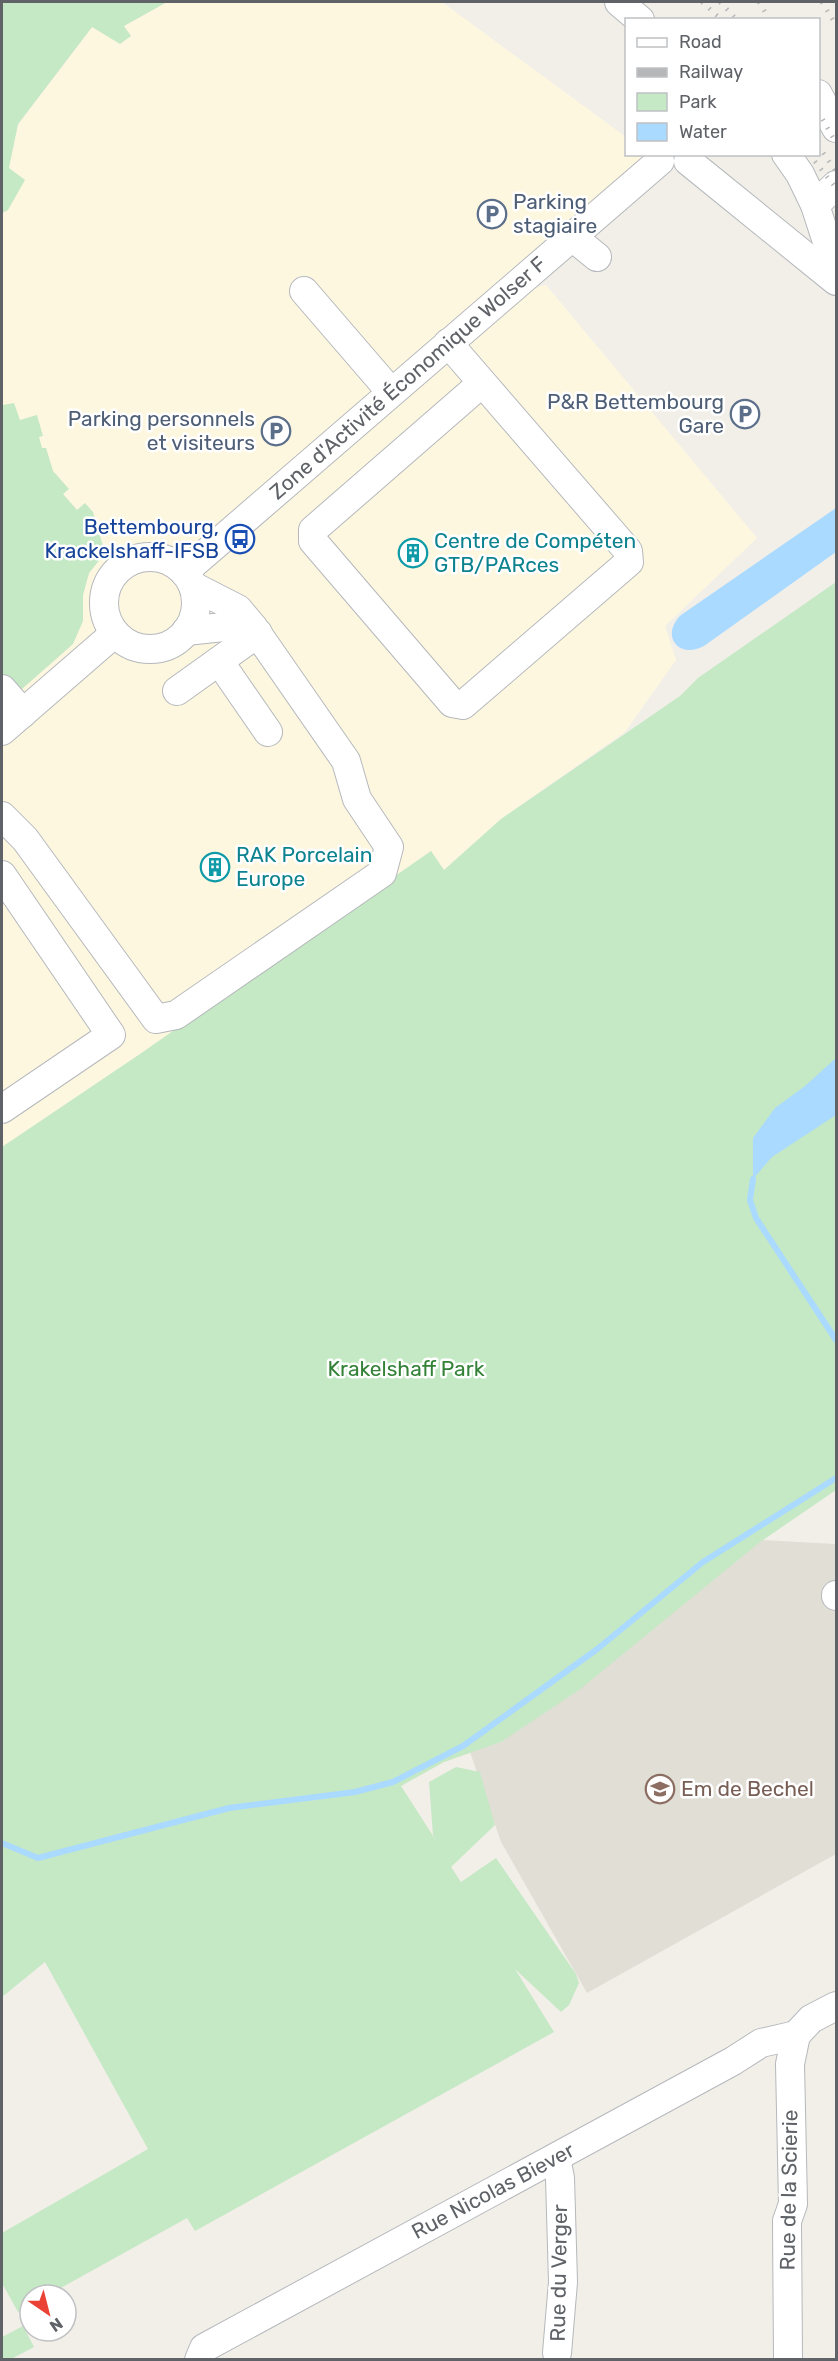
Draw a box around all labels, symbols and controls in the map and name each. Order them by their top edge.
legend [625,18,820,156]
text: Road [679,31,722,53]
text: Railway [679,61,743,83]
text: Park [679,91,717,113]
text: Water [679,121,727,143]
place label: Parking stagiaire [513,189,597,238]
parking icon: Parking stagiaire [476,198,508,230]
street label: Zone d'Activité Économique Wolser F [264,251,551,504]
place label: P&R Bettembourg Gare [547,389,724,438]
parking icon: P&R Bettembourg Gare [729,398,761,430]
place label: Parking personnels et visiteurs [68,406,255,455]
parking icon: Parking personnels et visiteurs [260,415,292,447]
place label: Bettembourg, Krackelshaff-IFSB [44,514,219,563]
bus stop icon: Bettembourg, Krackelshaff-IFSB [224,523,256,555]
place label: Centre de Compéten GTB/PARces [434,528,636,577]
building icon: Centre de Compéten GTB/PARces [397,537,429,569]
place label: RAK Porcelain Europe [236,842,372,891]
building icon: RAK Porcelain Europe [199,851,231,883]
park label: Krakelshaff Park [327,1356,485,1381]
school or university icon: Em de Bechel [644,1773,676,1805]
place label: Em de Bechel [681,1776,814,1801]
street label: Rue de la Scierie [775,2109,802,2271]
street label: Rue Nicolas Biever [407,2137,578,2244]
street label: Rue du Verger [545,2204,572,2342]
north arrow [18,2283,78,2343]
text: N [46,2314,66,2336]

